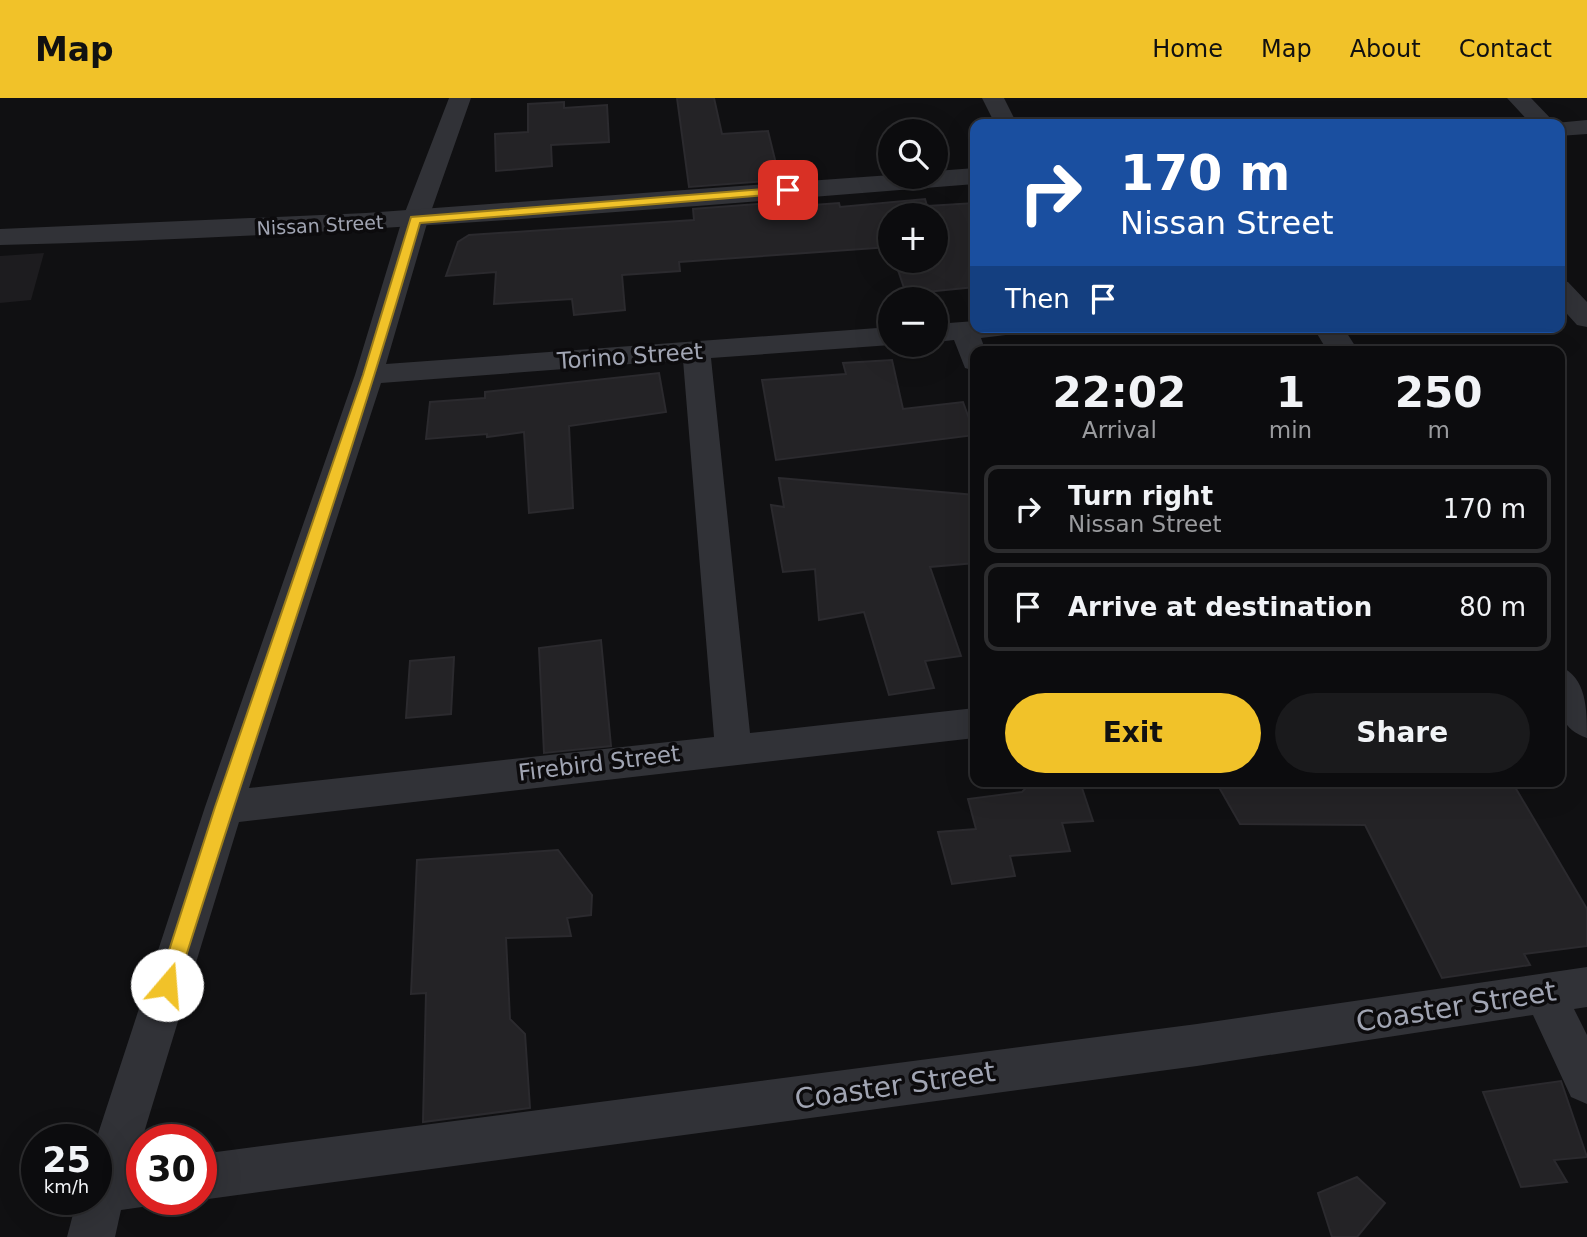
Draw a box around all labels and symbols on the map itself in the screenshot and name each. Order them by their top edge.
pin [758,160,818,220]
street label: Nissan Street [256,211,384,239]
street label: Torino Street [555,338,704,374]
street label: Firebird Street [517,740,681,786]
position arrow [130,948,204,1022]
street label: Coaster Street [1354,974,1558,1039]
street label: Coaster Street [793,1055,997,1116]
speed limit sign: 30 [126,1124,217,1215]

